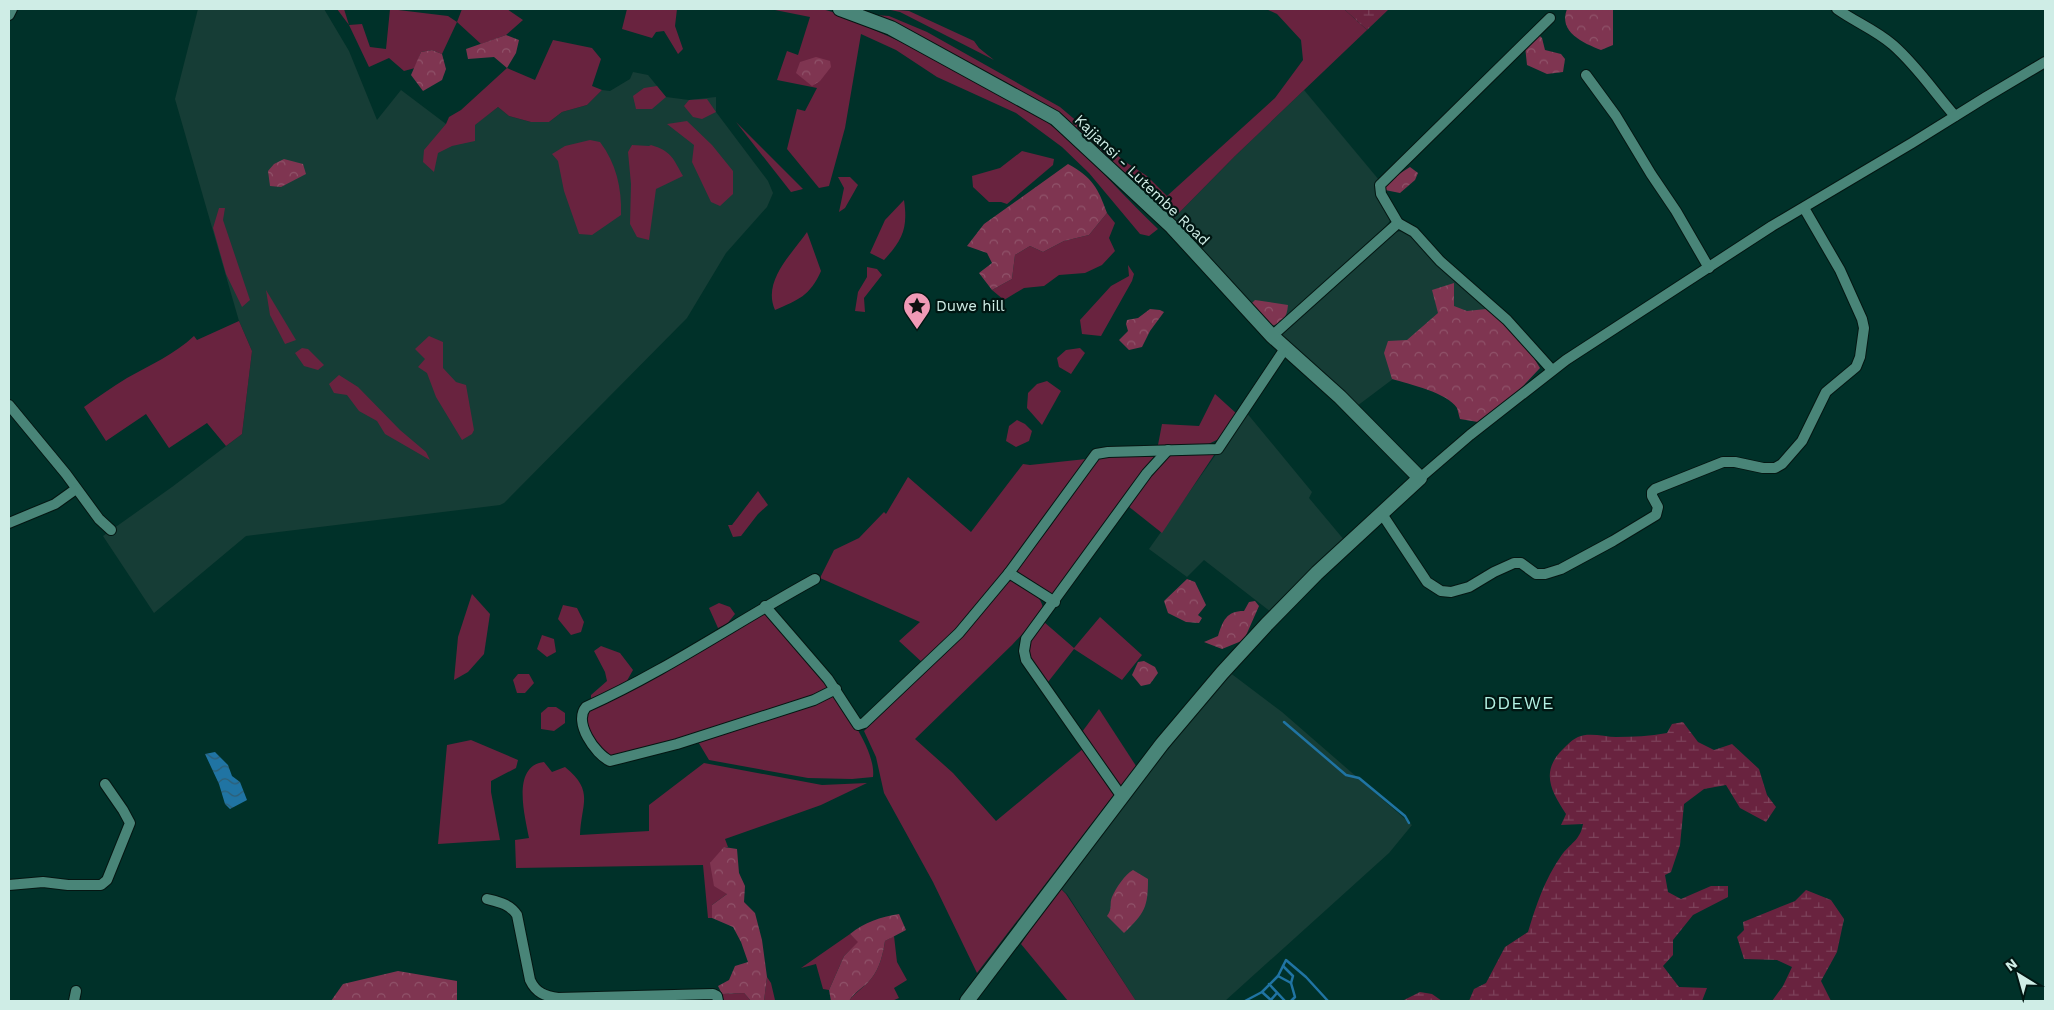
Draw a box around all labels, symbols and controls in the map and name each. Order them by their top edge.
street label: Kajjansi - Lutembe Road [1071,111,1213,249]
place icon: Duwe hill [902,291,932,330]
place label: Duwe hill [936,297,1005,315]
district label: DDEWE [1483,692,1555,713]
north arrow [1994,950,2044,1000]
text: N [2002,955,2020,974]

